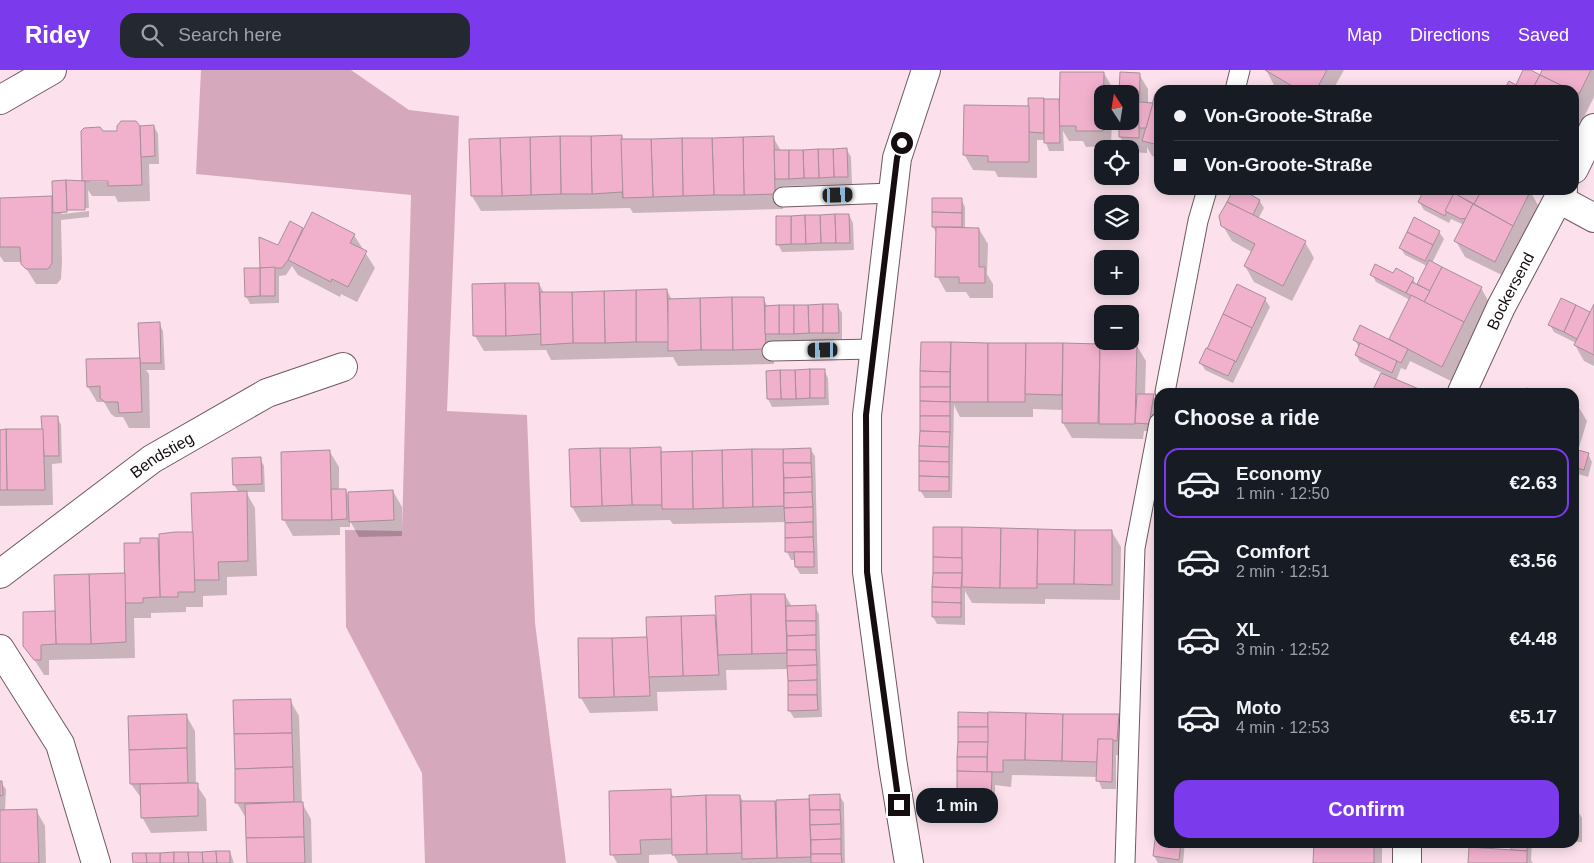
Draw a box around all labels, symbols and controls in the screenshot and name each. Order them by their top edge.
search box [120,13,470,58]
text: Ridey [25,21,90,48]
icon: search [138,21,166,49]
text: Search here [178,24,282,45]
text: Map [1347,25,1382,45]
text: Directions [1410,25,1490,45]
text: Saved [1518,25,1569,45]
north arrow [1094,85,1139,130]
map controls [1094,85,1139,350]
text: Von-Groote-Straße [1204,105,1373,126]
route start [891,132,913,154]
button: locate [1094,140,1139,185]
text: Von-Groote-Straße [1204,154,1373,175]
car [822,187,853,203]
button: layers [1094,195,1139,240]
street label: Bockersend [1483,249,1537,332]
button: + [1094,250,1139,295]
button: − [1094,305,1139,350]
car [807,342,838,358]
text: Choose a ride [1174,405,1319,430]
street label: Bendstieg [127,429,196,481]
icon: car [1176,461,1221,506]
text: Economy [1236,463,1322,484]
text: €2.63 [1509,472,1557,493]
text: 1 min · 12:50 [1236,485,1329,502]
icon: car [1176,539,1221,584]
text: Comfort [1236,541,1310,562]
text: €3.56 [1509,550,1557,571]
text: 2 min · 12:51 [1236,563,1329,580]
icon: car [1176,617,1221,662]
text: XL [1236,619,1260,640]
text: €4.48 [1509,628,1557,649]
text: 3 min · 12:52 [1236,641,1329,658]
icon: car [1176,695,1221,740]
text: Moto [1236,697,1281,718]
text: €5.17 [1509,706,1557,727]
text: 4 min · 12:53 [1236,719,1329,736]
button: Confirm [1174,780,1559,838]
callout: 1 min [916,788,999,822]
route end [888,794,910,816]
text: 1 min [936,797,978,814]

